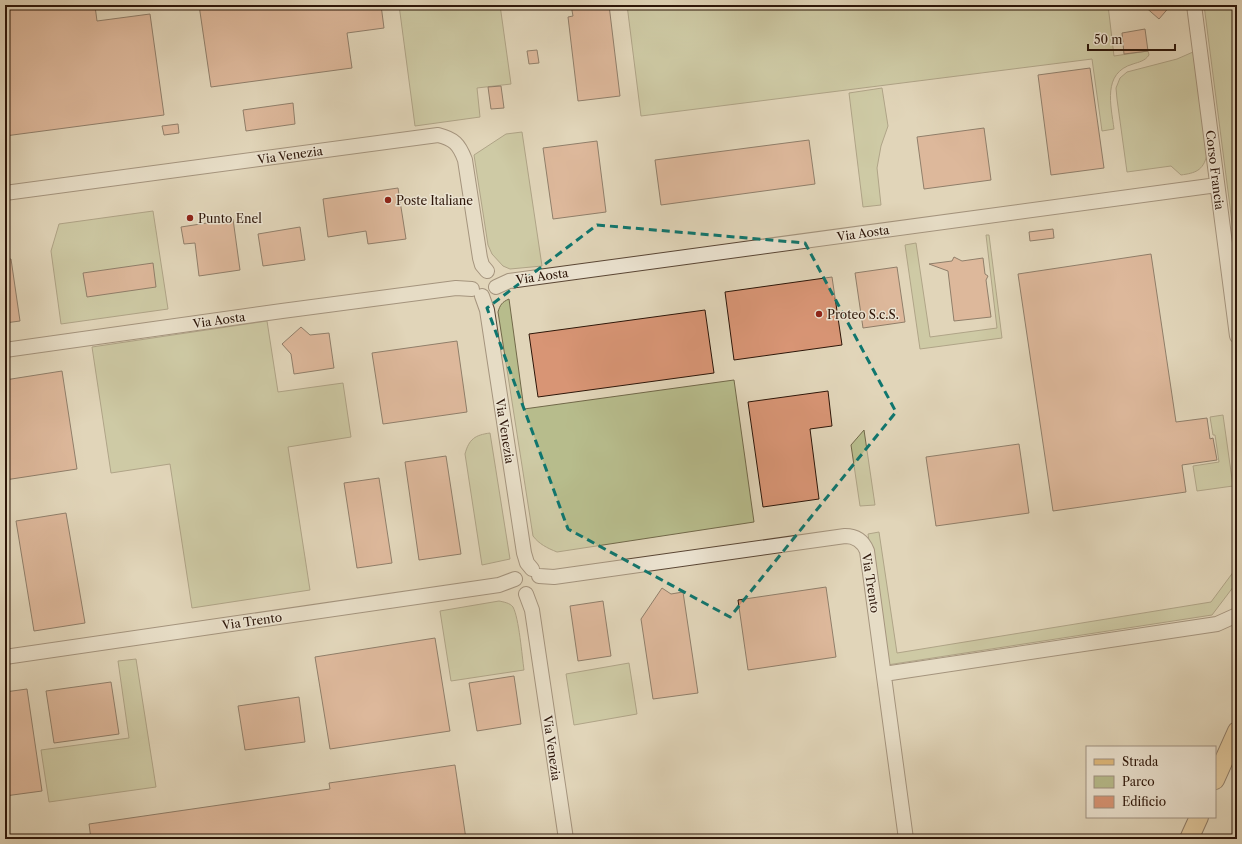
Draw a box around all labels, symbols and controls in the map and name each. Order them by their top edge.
scale bar [1088,26,1175,52]
text: 50 m [1094,32,1123,47]
street label: Corso Francia [1203,129,1227,211]
street label: Via Venezia [255,143,324,167]
place label: Poste Italiane [396,193,473,208]
marker: Poste Italiane [383,195,393,205]
place label: Punto Enel [198,211,262,226]
marker: Punto Enel [185,213,195,223]
street label: Via Aosta [835,222,891,244]
street label: Via Aosta [514,265,570,287]
place label: Proteo S.c.S. [827,307,899,322]
street label: Via Aosta [191,309,247,331]
marker: Proteo S.c.S. [814,309,824,319]
street label: Via Venezia [492,396,518,465]
street label: Via Trento [859,551,883,614]
street label: Via Trento [220,609,283,633]
street label: Via Venezia [540,713,564,782]
legend [1086,746,1216,818]
text: Strada [1122,754,1159,769]
text: Parco [1122,774,1155,789]
text: Edificio [1122,794,1166,809]

